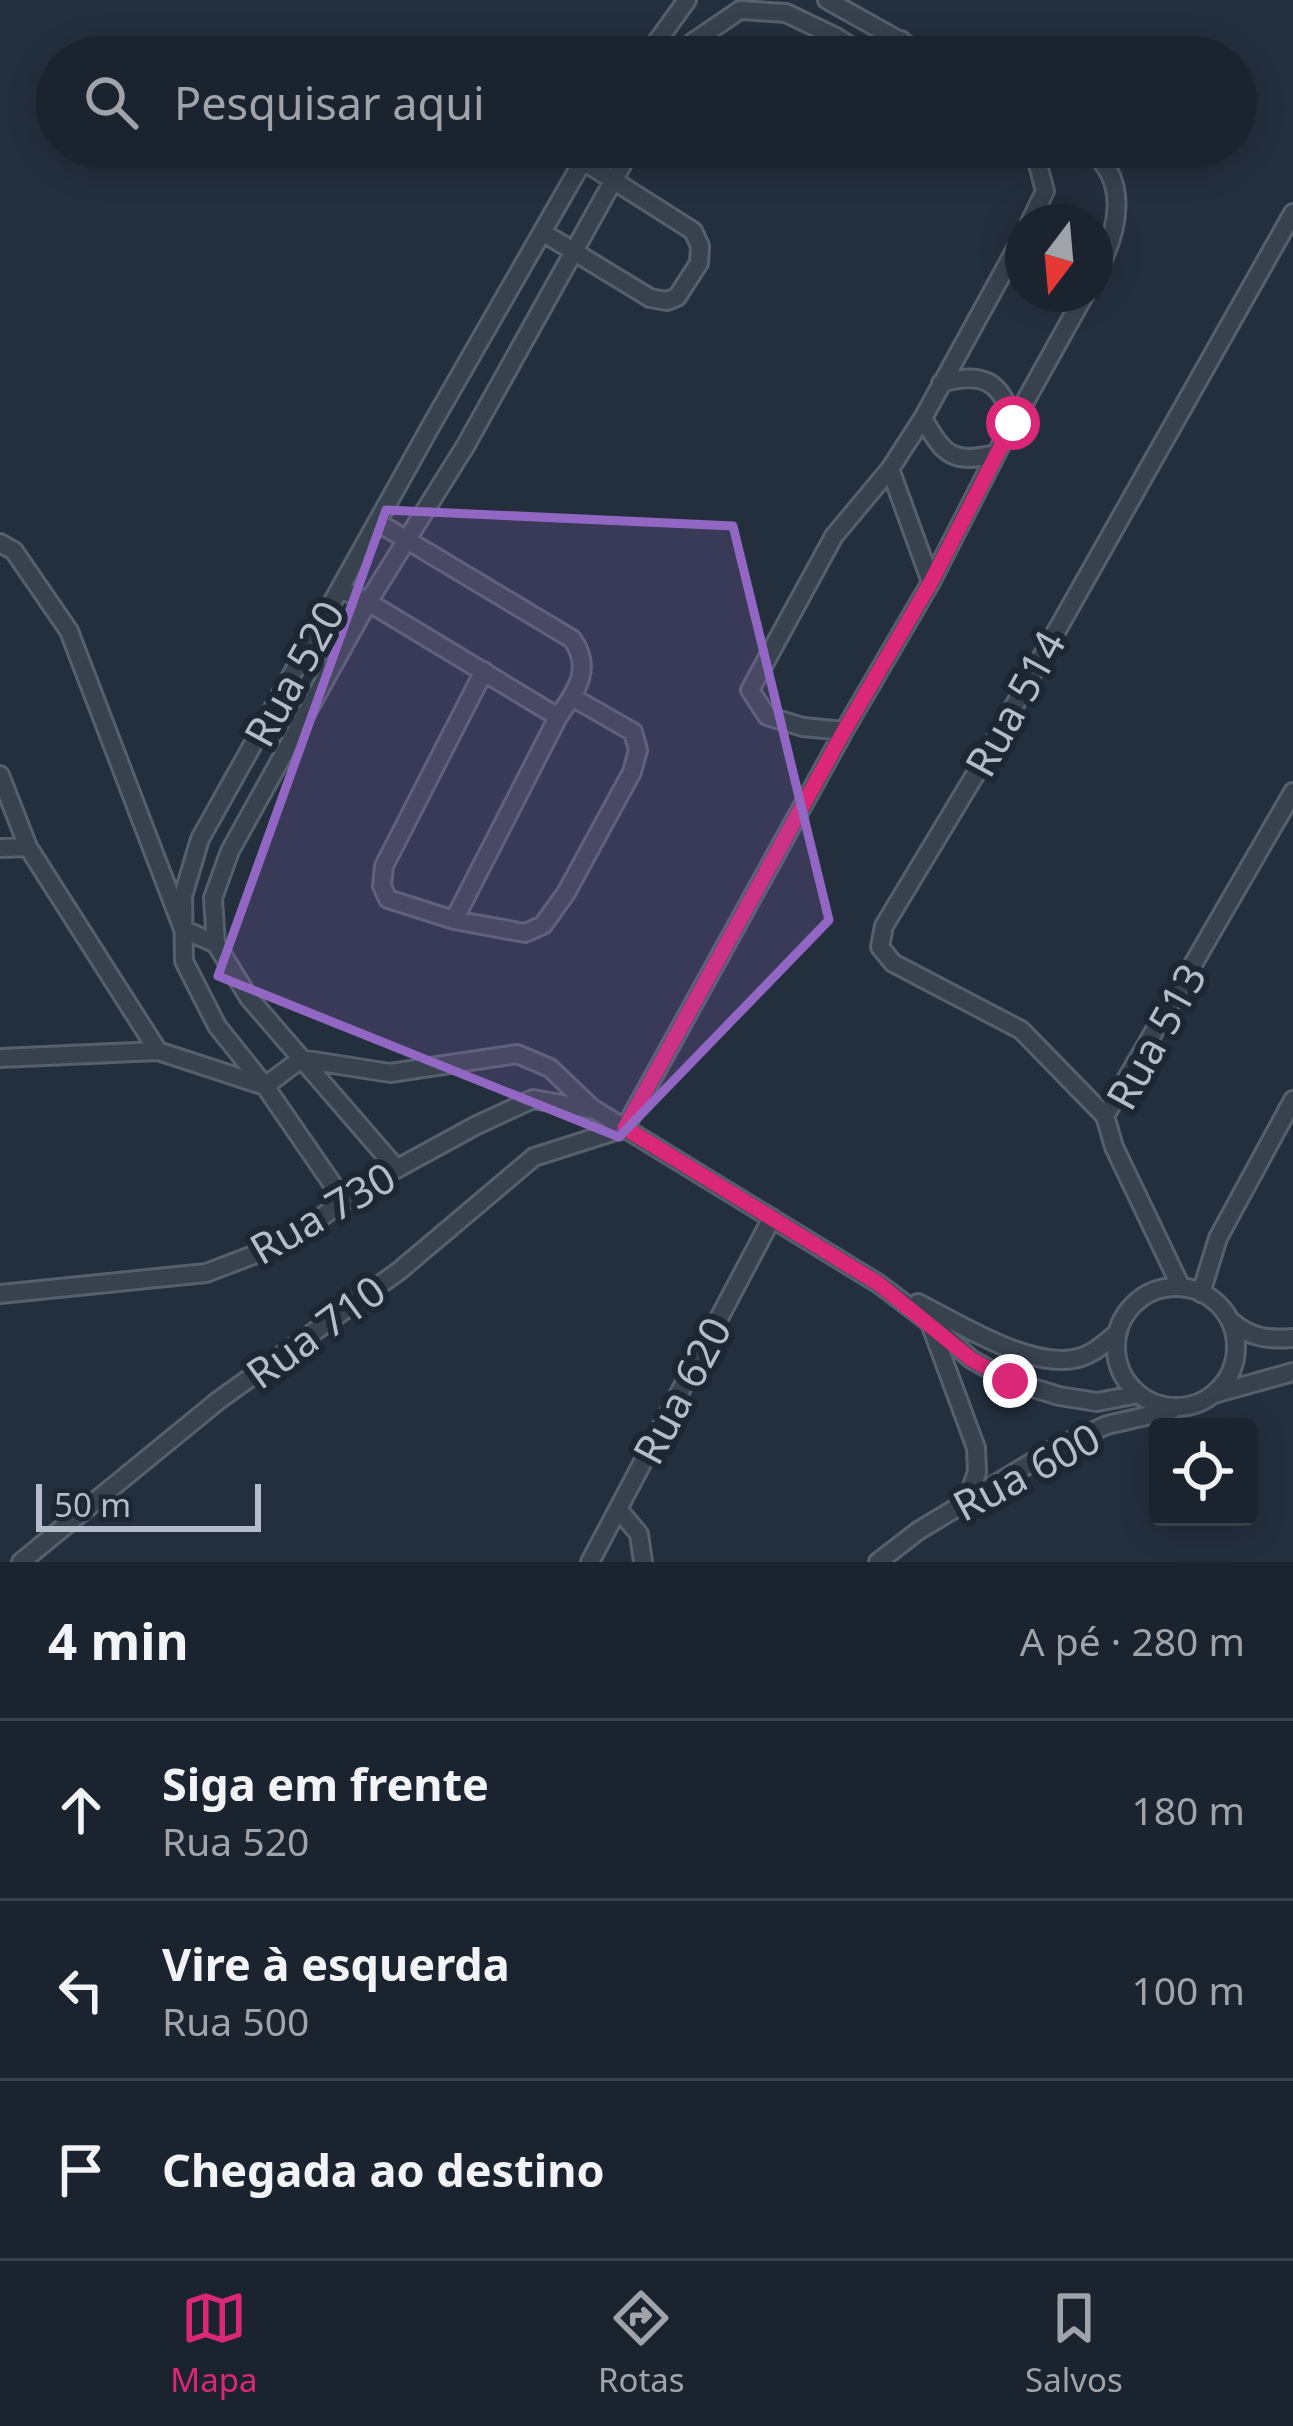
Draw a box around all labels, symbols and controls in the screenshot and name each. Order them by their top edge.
search box [36,36,1257,168]
icon: search [78,69,144,135]
text: Pesquisar aqui [174,72,485,133]
north arrow [1005,204,1113,312]
route start [986,396,1040,450]
street label: Rua 520 [230,590,356,756]
street label: Rua 514 [951,620,1077,786]
street label: Rua 513 [1092,953,1218,1119]
street label: Rua 730 [239,1148,405,1276]
street label: Rua 710 [234,1261,396,1401]
street label: Rua 620 [619,1307,743,1473]
route end [983,1354,1037,1408]
street label: Rua 600 [943,1409,1109,1533]
map controls [1149,1418,1257,1526]
button: locate [1149,1418,1257,1526]
scale bar [36,1478,261,1531]
text: 50 m [54,1482,131,1527]
text: 4 min [48,1605,189,1675]
text: A pé · 280 m [1020,1614,1245,1667]
text: Siga em frente [162,1753,489,1814]
icon: ahead [48,1777,114,1843]
text: 180 m [1131,1783,1245,1836]
text: Rua 520 [162,1814,309,1867]
text: Vire à esquerda [162,1933,510,1994]
icon: left [48,1957,114,2023]
text: 100 m [1131,1963,1245,2016]
text: Rua 500 [162,1994,309,2047]
icon: arrive [48,2137,114,2203]
text: Chegada ao destino [162,2139,605,2200]
tab: Mapa [170,2285,257,2402]
tab: Rotas [598,2285,685,2402]
tab: Salvos [1025,2285,1123,2402]

